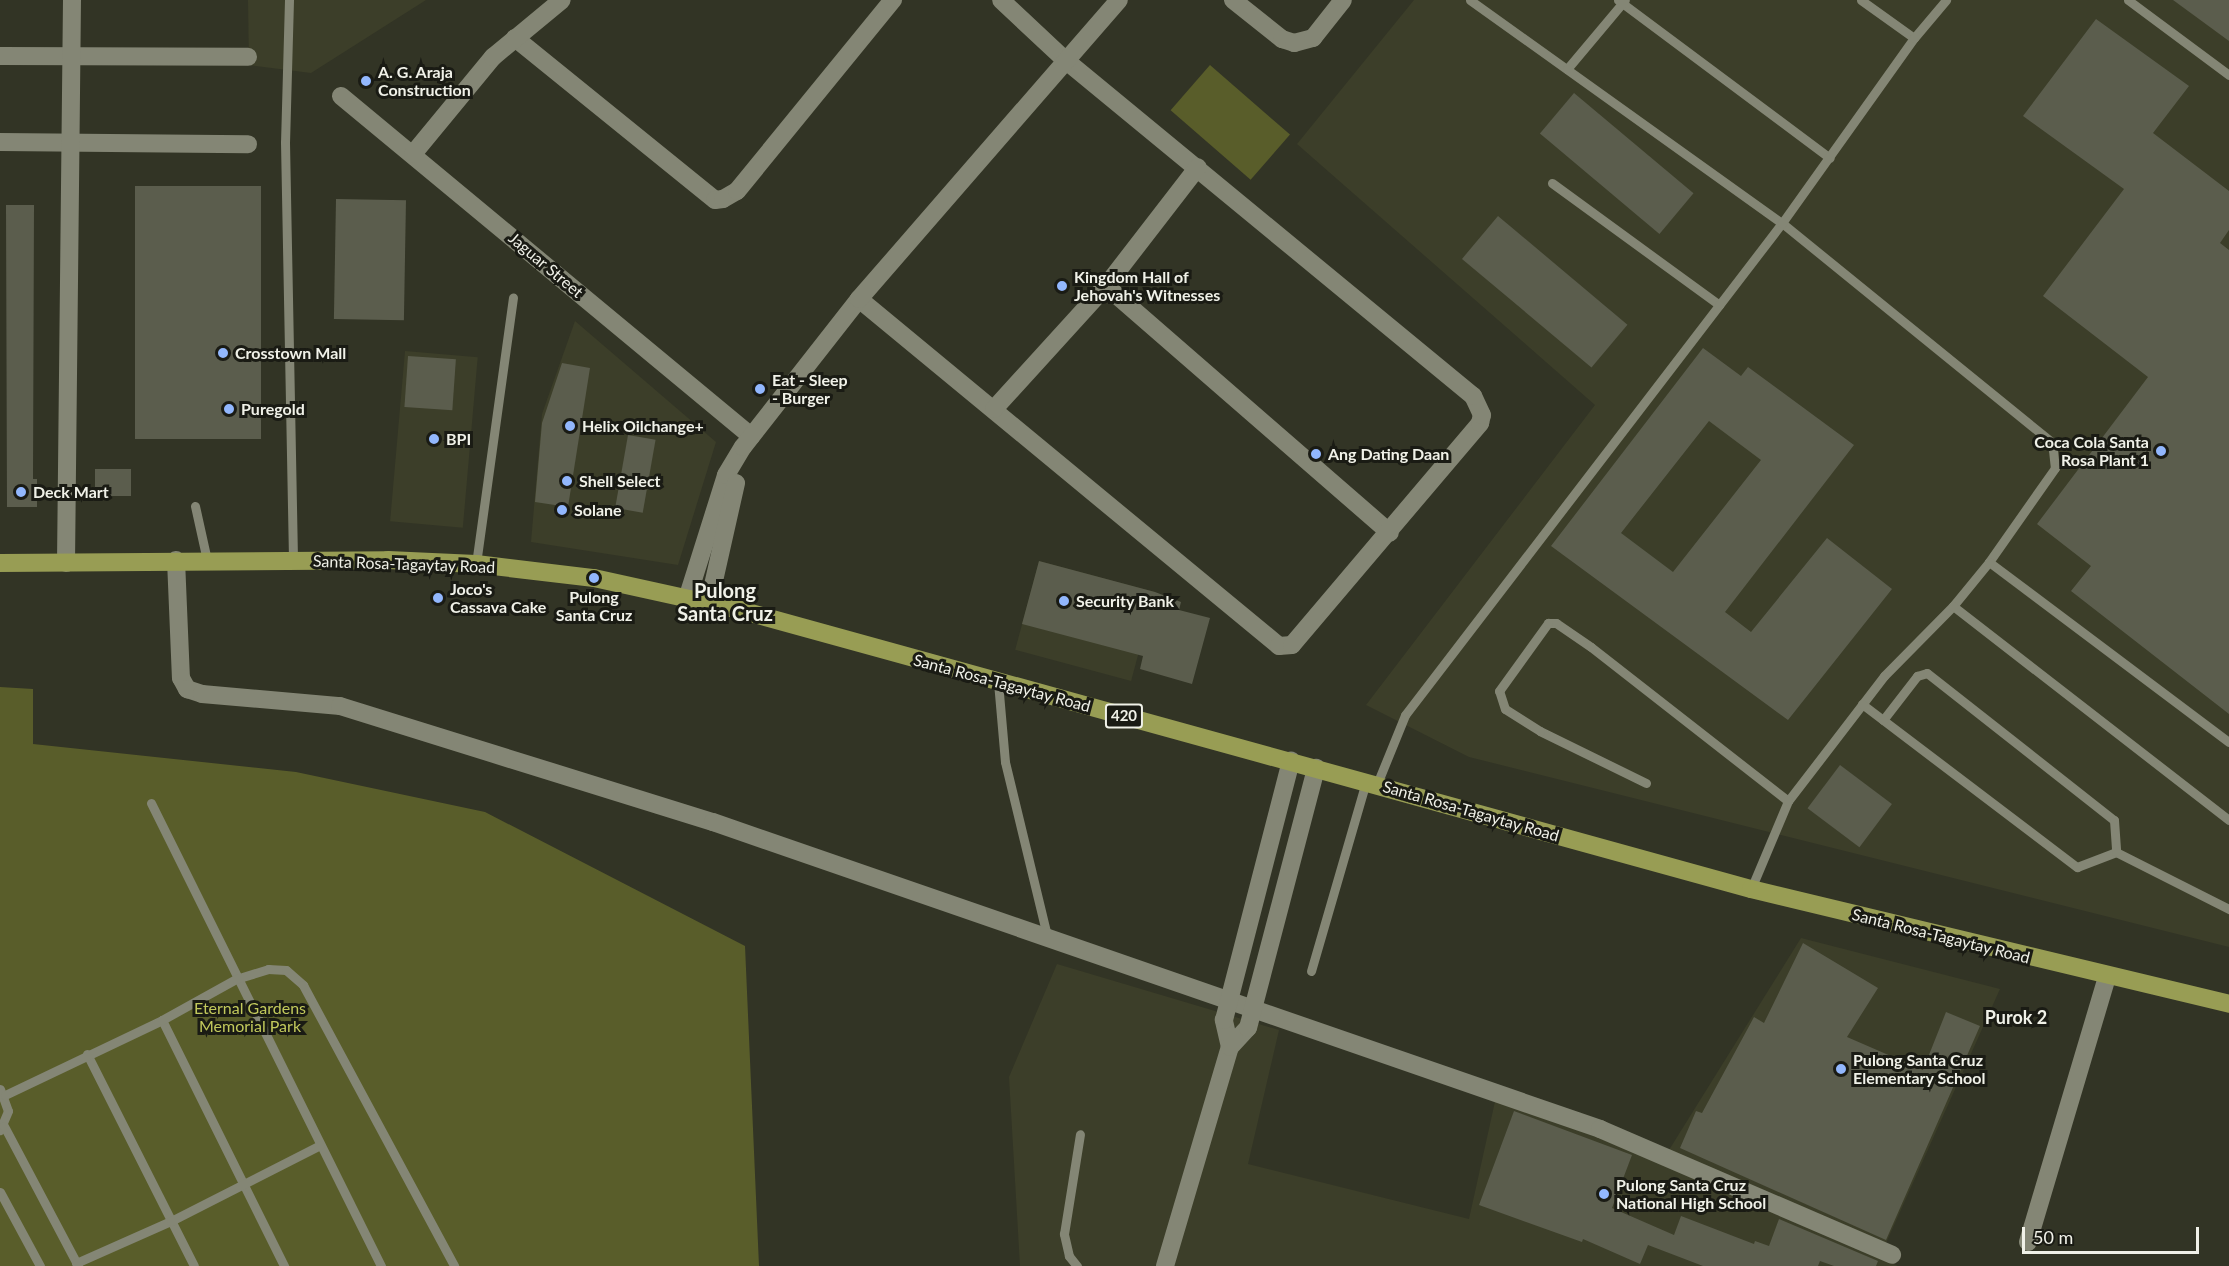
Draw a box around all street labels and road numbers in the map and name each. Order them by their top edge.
street label: Jaguar Street [505,228,587,302]
street label: Santa Rosa-Tagaytay Road [312,551,496,577]
street label: Santa Rosa-Tagaytay Road [911,650,1093,716]
road number: 420 [1104,704,1144,728]
street label: Santa Rosa-Tagaytay Road [1381,777,1561,845]
street label: Santa Rosa-Tagaytay Road [1850,905,2032,967]

